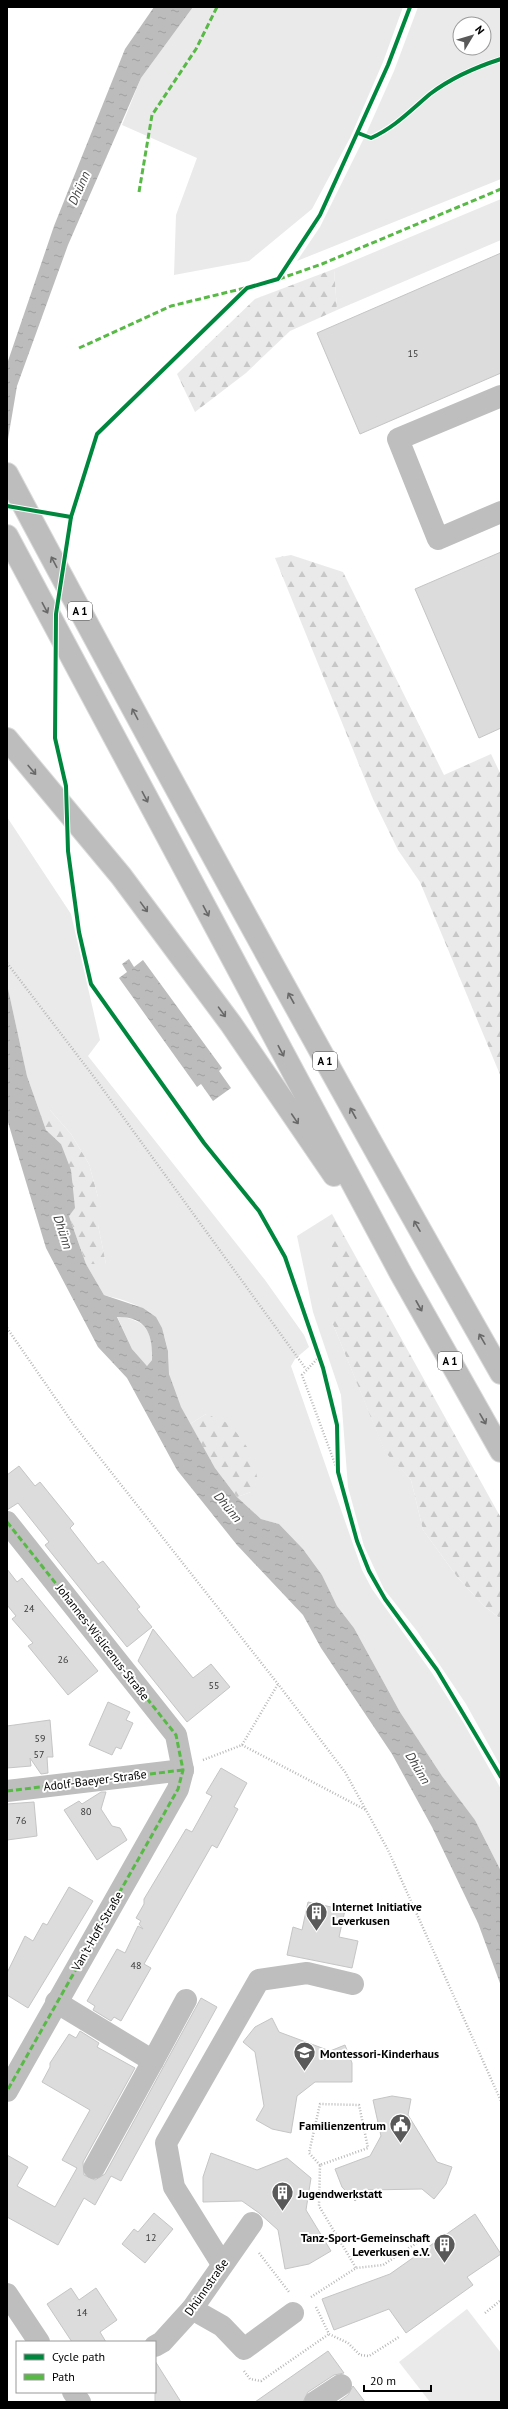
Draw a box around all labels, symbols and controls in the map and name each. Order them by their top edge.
north arrow [452,16,492,56]
text: N [472,23,488,37]
water label: Dhünn [64,168,94,208]
house number: 15 [408,347,418,360]
one-way arrow [50,556,57,568]
one-way arrow [42,602,49,614]
road number: A 1 [68,602,92,620]
one-way arrow [130,708,138,720]
one-way arrow [27,764,36,775]
one-way arrow [141,791,149,803]
one-way arrow [140,901,149,912]
one-way arrow [203,905,211,917]
one-way arrow [287,993,294,1005]
one-way arrow [218,1006,226,1017]
one-way arrow [278,1044,285,1056]
road number: A 1 [313,1052,337,1070]
one-way arrow [349,1107,357,1119]
one-way arrow [291,1113,299,1124]
water label: Dhünn [49,1213,77,1252]
one-way arrow [413,1220,421,1232]
one-way arrow [415,1300,423,1312]
one-way arrow [477,1333,485,1345]
road number: A 1 [438,1352,462,1370]
one-way arrow [479,1413,487,1425]
water label: Dhünn [210,1488,246,1526]
street label: Johannes-Wislicenus-Straße [52,1580,153,1703]
house number: 24 [24,1602,35,1615]
house number: 26 [58,1653,68,1666]
house number: 55 [209,1679,219,1692]
house number: 59 [35,1732,45,1745]
house number: 57 [34,1748,44,1761]
water label: Dhünn [402,1749,434,1788]
street label: Adolf-Baeyer-Straße [42,1766,148,1794]
house number: 80 [81,1805,92,1818]
house number: 76 [16,1814,26,1827]
street label: Van't-Hoff-Straße [68,1889,126,1974]
place label: Internet Initiative Leverkusen [332,1899,422,1928]
building icon: Internet Initiative Leverkusen [303,1900,329,1933]
house number: 48 [131,1959,141,1972]
school or university icon: Montessori-Kinderhaus [292,2040,318,2073]
place label: Montessori-Kinderhaus [320,2046,439,2061]
public building icon: Familienzentrum [388,2112,414,2145]
place label: Familienzentrum [299,2118,386,2133]
building icon: Jugendwerkstatt [270,2180,296,2213]
place label: Jugendwerkstatt [297,2186,383,2201]
place label: Tanz-Sport-Gemeinschaft Leverkusen e.V. [301,2230,431,2259]
house number: 12 [146,2231,156,2244]
building icon: Tanz-Sport-Gemeinschaft Leverkusen e.V. [432,2231,458,2264]
street label: Dhünnstraße [181,2256,231,2318]
house number: 14 [77,2306,88,2319]
legend [16,2341,156,2393]
text: Cycle path [52,2349,105,2364]
scale bar [364,2367,431,2393]
text: Path [52,2369,75,2384]
text: 20 m [370,2373,396,2388]

